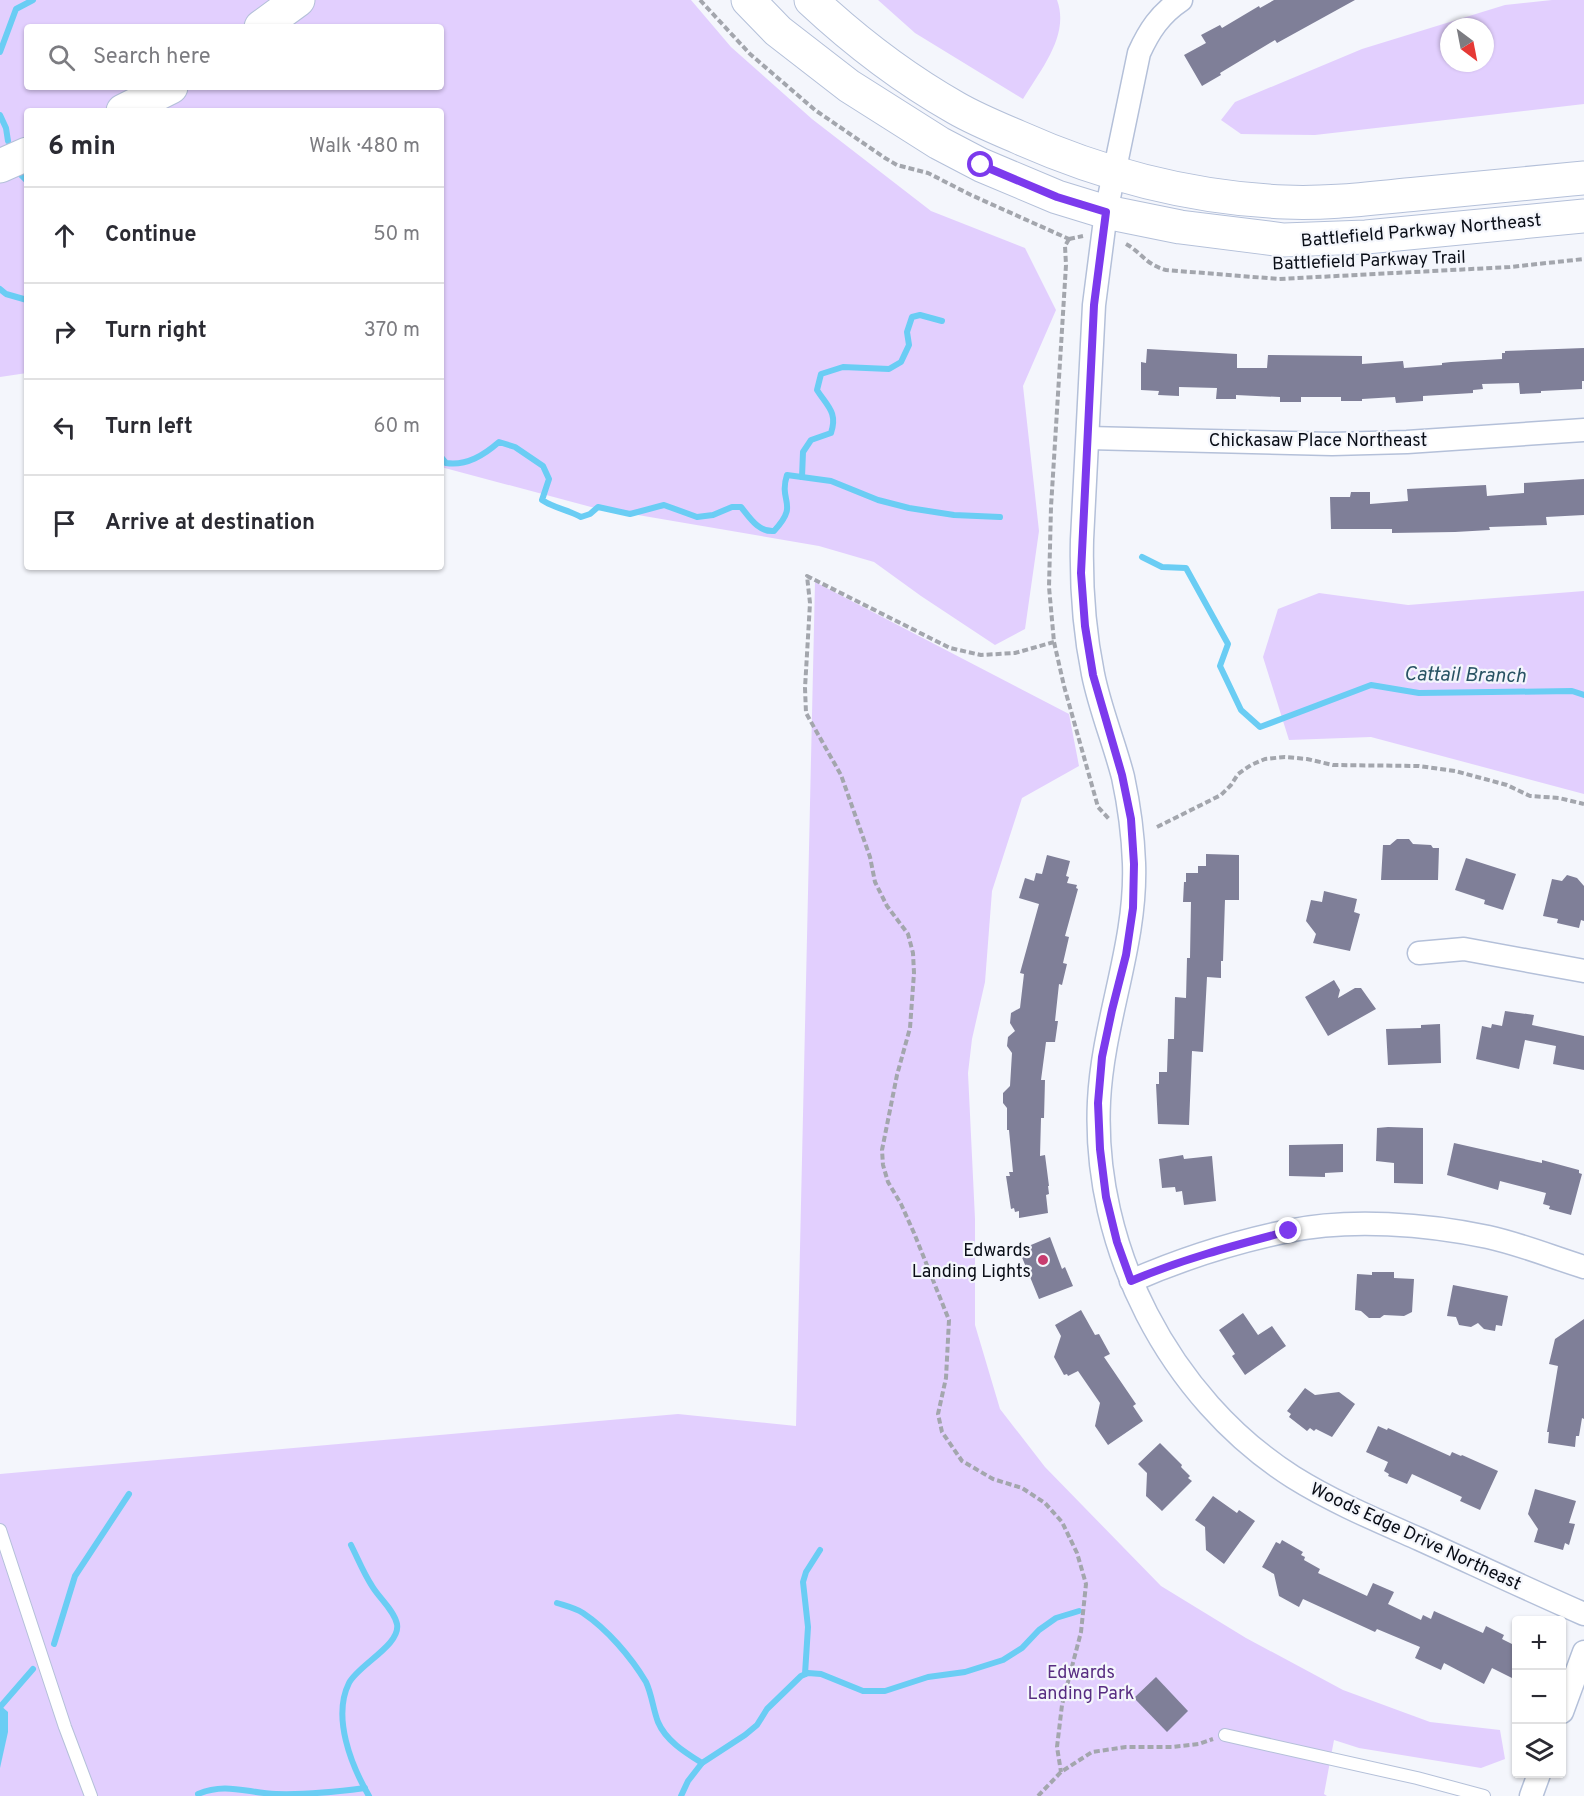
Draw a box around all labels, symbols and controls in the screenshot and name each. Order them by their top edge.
north arrow [1440,18,1494,72]
search box [24,24,444,90]
icon: search [45,41,78,74]
text: Search here [93,44,211,71]
text: 6 min [48,131,116,164]
text: Walk · 480 m [309,134,420,160]
route start [967,151,993,177]
street label: Battlefield Parkway Northeast [1300,210,1542,253]
icon: ahead [48,219,81,252]
text: Continue [105,222,196,249]
text: 50 m [373,222,420,248]
street label: Battlefield Parkway Trail [1272,247,1466,276]
icon: right [48,315,81,348]
text: Turn right [105,318,207,345]
text: 370 m [364,318,420,344]
icon: left [48,411,81,444]
text: Turn left [105,414,193,441]
text: 60 m [374,414,420,440]
street label: Chickasaw Place Northeast [1209,430,1427,453]
icon: arrive [48,507,81,540]
text: Arrive at destination [105,510,315,537]
water label: Cattail Branch [1404,662,1526,690]
route end [1275,1217,1301,1243]
place label: Edwards Landing Lights [912,1240,1031,1284]
marker: Edwards Landing Lights [1036,1253,1050,1267]
street label: Woods Edge Drive Northeast [1306,1478,1525,1596]
map controls [1512,1616,1566,1778]
button: + [1512,1616,1566,1670]
park label: Edwards Landing Park [1028,1662,1134,1706]
button: − [1512,1670,1566,1724]
button: layers [1512,1724,1566,1778]

